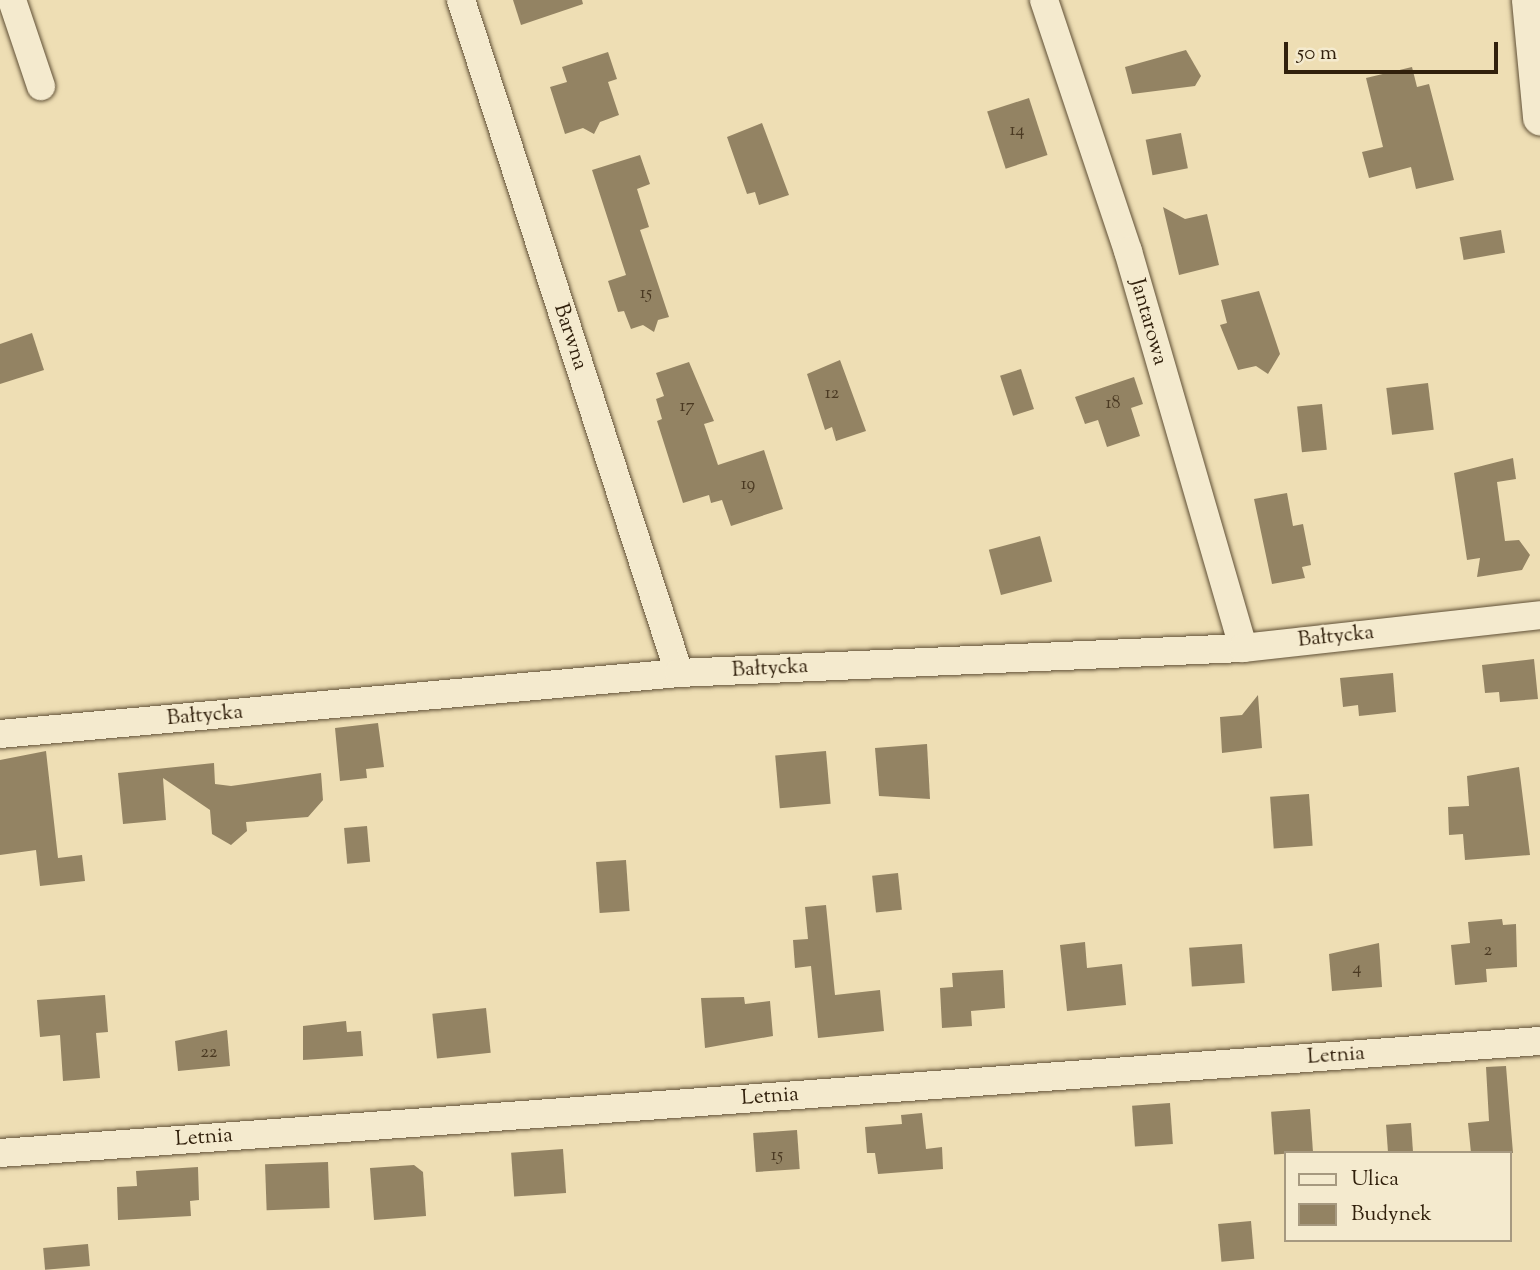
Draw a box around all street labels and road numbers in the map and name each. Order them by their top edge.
street label: Jantarowa [1124,276,1172,368]
street label: Barwna [547,301,593,373]
street label: Bałtycka [1297,620,1375,654]
street label: Bałtycka [731,654,809,684]
street label: Bałtycka [166,700,244,732]
street label: Letnia [1306,1041,1366,1071]
street label: Letnia [740,1082,800,1112]
street label: Letnia [174,1123,234,1153]

